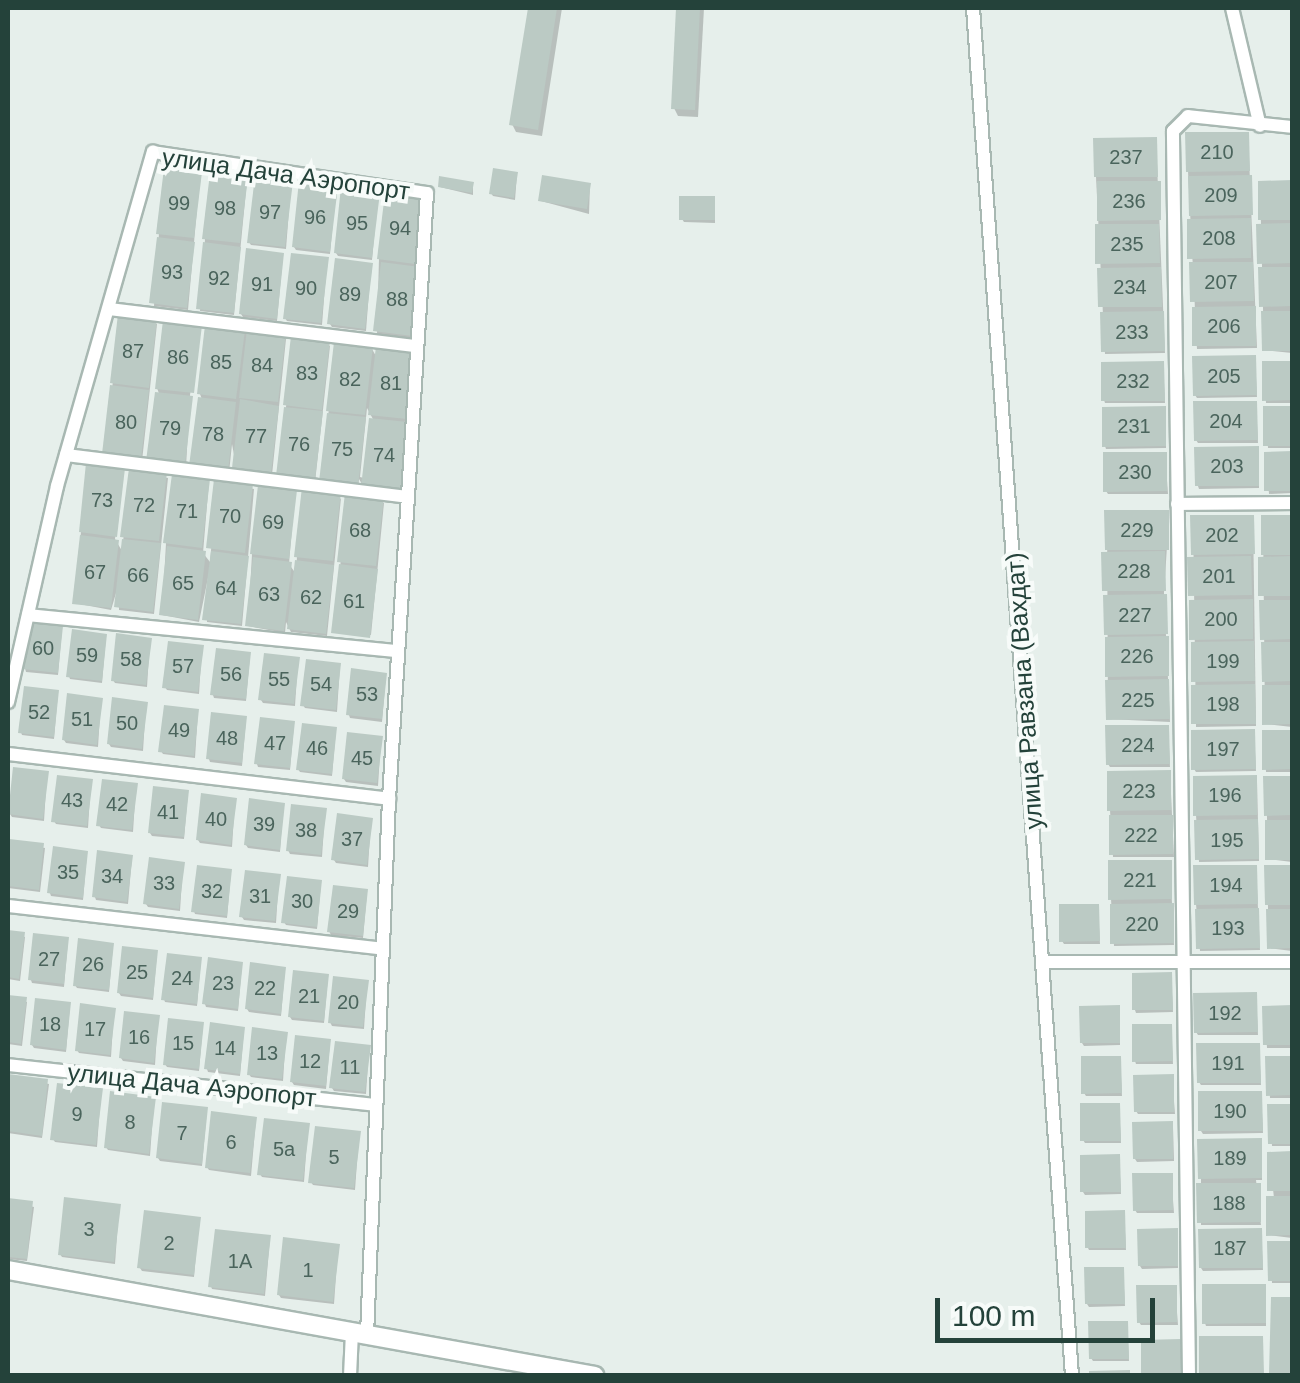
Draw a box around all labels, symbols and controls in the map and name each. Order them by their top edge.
house number: 210 [1200,140,1234,164]
street label: улица Дача Аэропорт [160,142,412,206]
house number: 237 [1109,145,1143,169]
house number: 209 [1204,183,1238,207]
house number: 236 [1112,189,1146,213]
house number: 99 [168,191,190,215]
house number: 98 [214,196,236,220]
house number: 97 [259,200,281,224]
house number: 96 [304,205,326,229]
house number: 95 [346,211,368,235]
house number: 94 [389,216,411,240]
house number: 208 [1202,226,1236,250]
house number: 235 [1110,232,1144,256]
house number: 93 [161,260,183,284]
house number: 92 [208,266,230,290]
house number: 207 [1204,270,1238,294]
house number: 91 [251,272,273,296]
house number: 234 [1113,275,1147,299]
house number: 90 [295,276,317,300]
house number: 89 [339,282,361,306]
house number: 88 [386,287,408,311]
house number: 206 [1207,314,1241,338]
house number: 233 [1115,320,1149,344]
house number: 87 [122,339,144,363]
house number: 86 [167,345,189,369]
house number: 85 [210,350,232,374]
house number: 84 [251,353,273,377]
house number: 83 [296,361,318,385]
house number: 205 [1207,364,1241,388]
house number: 82 [339,367,361,391]
house number: 232 [1116,369,1150,393]
house number: 81 [380,371,402,395]
house number: 204 [1209,409,1243,433]
house number: 80 [115,410,137,434]
house number: 231 [1117,414,1151,438]
house number: 79 [159,416,181,440]
house number: 78 [202,422,224,446]
house number: 77 [245,424,267,448]
house number: 76 [288,432,310,456]
house number: 75 [331,437,353,461]
house number: 74 [373,443,395,467]
house number: 203 [1210,454,1244,478]
house number: 230 [1118,460,1152,484]
house number: 73 [91,488,113,512]
house number: 72 [133,493,155,517]
house number: 71 [176,499,198,523]
house number: 70 [219,504,241,528]
house number: 69 [262,510,284,534]
house number: 68 [349,518,371,542]
house number: 229 [1120,518,1154,542]
house number: 202 [1205,523,1239,547]
street label: улица Равзана (Вахдат) [999,552,1049,830]
house number: 228 [1117,559,1151,583]
house number: 67 [84,560,106,584]
house number: 66 [127,563,149,587]
house number: 201 [1202,564,1236,588]
house number: 65 [172,571,194,595]
house number: 64 [215,576,237,600]
house number: 63 [258,582,280,606]
house number: 62 [300,585,322,609]
house number: 61 [343,589,365,613]
house number: 227 [1118,603,1152,627]
house number: 200 [1204,607,1238,631]
house number: 60 [32,636,54,660]
house number: 59 [76,643,98,667]
house number: 226 [1120,644,1154,668]
house number: 58 [120,647,142,671]
house number: 199 [1206,649,1240,673]
house number: 57 [172,654,194,678]
house number: 56 [220,662,242,686]
house number: 55 [268,667,290,691]
house number: 54 [310,672,332,696]
house number: 53 [356,682,378,706]
house number: 225 [1121,688,1155,712]
house number: 198 [1206,692,1240,716]
house number: 52 [28,700,50,724]
house number: 51 [71,707,93,731]
house number: 50 [116,711,138,735]
house number: 49 [168,718,190,742]
house number: 48 [216,726,238,750]
house number: 47 [264,731,286,755]
house number: 224 [1121,733,1155,757]
house number: 46 [306,736,328,760]
house number: 197 [1206,737,1240,761]
house number: 45 [351,746,373,770]
house number: 223 [1122,779,1156,803]
house number: 196 [1208,783,1242,807]
house number: 43 [61,788,83,812]
house number: 42 [106,792,128,816]
house number: 41 [157,800,179,824]
house number: 40 [205,807,227,831]
house number: 39 [253,812,275,836]
house number: 38 [295,818,317,842]
house number: 222 [1124,823,1158,847]
house number: 37 [341,827,363,851]
house number: 195 [1210,828,1244,852]
house number: 35 [57,860,79,884]
house number: 34 [101,864,123,888]
house number: 221 [1123,868,1157,892]
house number: 33 [153,871,175,895]
house number: 194 [1209,873,1243,897]
house number: 32 [201,879,223,903]
house number: 31 [249,884,271,908]
house number: 30 [291,889,313,913]
house number: 29 [337,899,359,923]
house number: 220 [1125,912,1159,936]
house number: 193 [1211,916,1245,940]
house number: 27 [38,947,60,971]
house number: 26 [82,952,104,976]
house number: 25 [126,960,148,984]
house number: 24 [171,966,193,990]
house number: 23 [212,971,234,995]
house number: 22 [254,976,276,1000]
house number: 21 [298,984,320,1008]
house number: 20 [337,990,359,1014]
house number: 192 [1208,1001,1242,1025]
house number: 18 [39,1012,61,1036]
house number: 17 [84,1017,106,1041]
house number: 16 [128,1025,150,1049]
house number: 15 [172,1031,194,1055]
house number: 14 [214,1036,236,1060]
house number: 13 [256,1041,278,1065]
house number: 12 [299,1049,321,1073]
house number: 191 [1211,1051,1245,1075]
house number: 11 [340,1055,360,1079]
street label: улица Дача Аэропорт [66,1057,318,1113]
house number: 190 [1213,1099,1247,1123]
house number: 9 [71,1102,83,1126]
house number: 8 [124,1110,136,1134]
house number: 7 [176,1121,188,1145]
house number: 6 [225,1130,237,1154]
house number: 5а [273,1137,295,1161]
house number: 5 [328,1145,340,1169]
house number: 189 [1213,1146,1247,1170]
house number: 188 [1212,1191,1246,1215]
house number: 3 [83,1217,95,1241]
house number: 2 [163,1231,175,1255]
house number: 187 [1213,1236,1247,1260]
house number: 1А [228,1249,252,1273]
house number: 1 [302,1258,314,1282]
scale bar [940,1278,1160,1340]
text: 100 m [952,1299,1035,1332]

